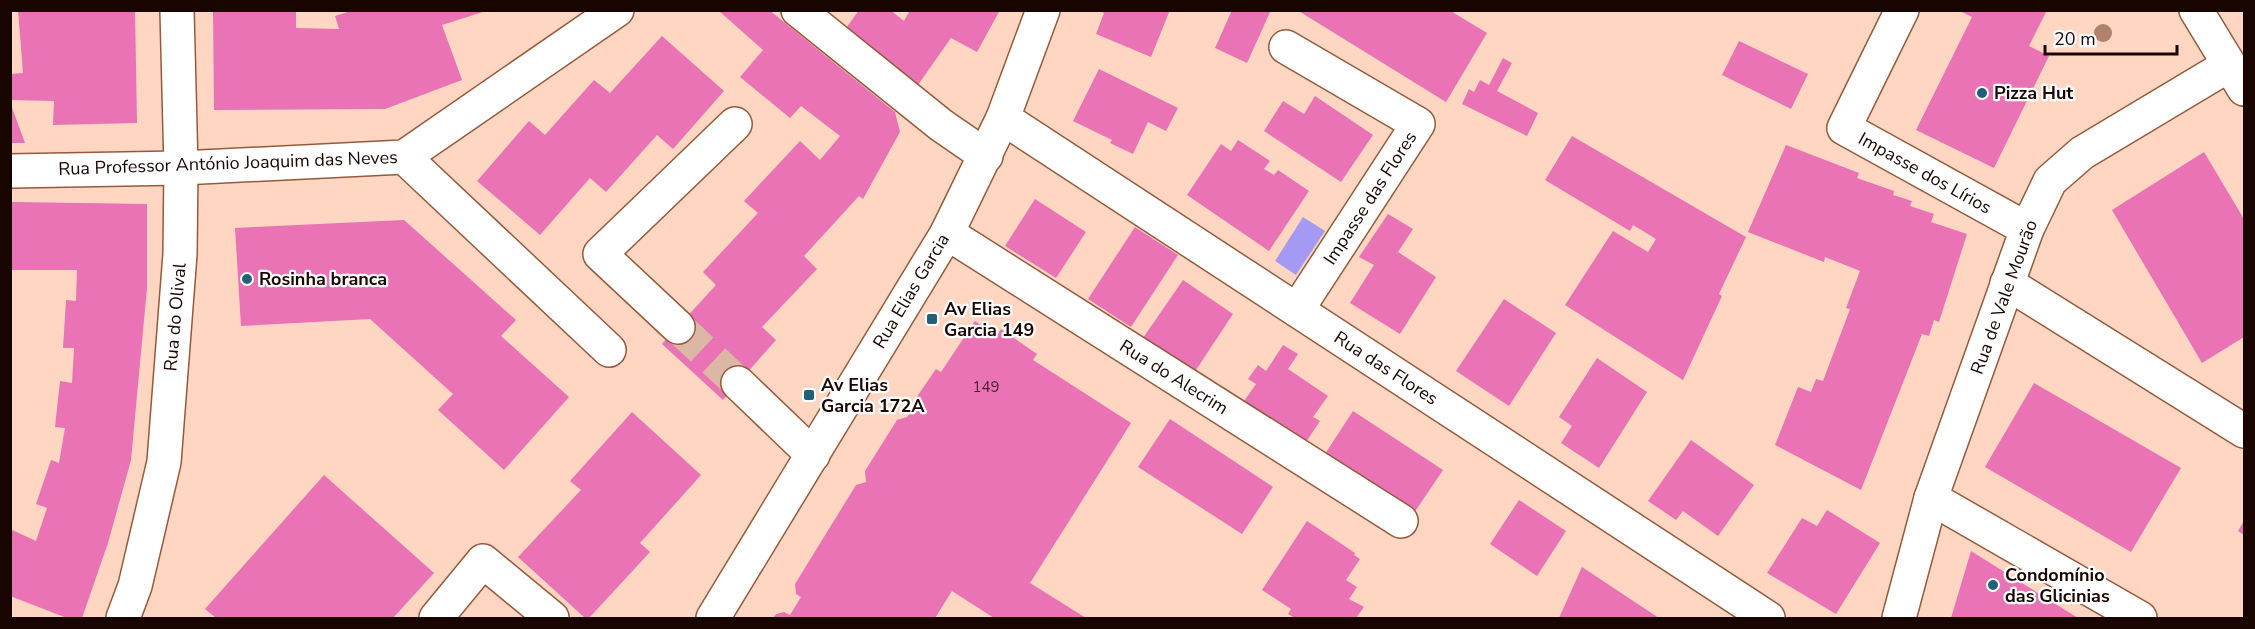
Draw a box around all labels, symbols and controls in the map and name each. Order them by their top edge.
scale bar [2045,18,2177,56]
text: 20 m [2054,27,2096,51]
place label: Pizza Hut [1994,81,2073,105]
marker: Pizza Hut [1975,86,1989,100]
street label: Impasse dos Lírios [1854,126,1996,220]
street label: Impasse das Flores [1318,127,1422,269]
street label: Rua Professor António Joaquim das Neves [58,145,398,181]
street label: Rua de Vale Mourão [1965,216,2043,378]
street label: Rua Elias Garcia [867,229,955,353]
street label: Rua do Olival [158,261,192,372]
place label: Rosinha branca [259,267,387,291]
marker: Rosinha branca [240,272,254,286]
place label: Av Elias Garcia 149 [944,297,1034,342]
marker: Av Elias Garcia 149 [925,312,939,326]
street label: Rua das Flores [1329,325,1443,411]
street label: Rua do Alecrim [1115,334,1233,420]
place label: Av Elias Garcia 172A [821,373,925,418]
house number: 149 [972,377,1000,397]
marker: Av Elias Garcia 172A [802,388,816,402]
place label: Condomínio das Glicinias [2005,563,2110,608]
marker: Condomínio das Glicinias [1986,578,2000,592]

